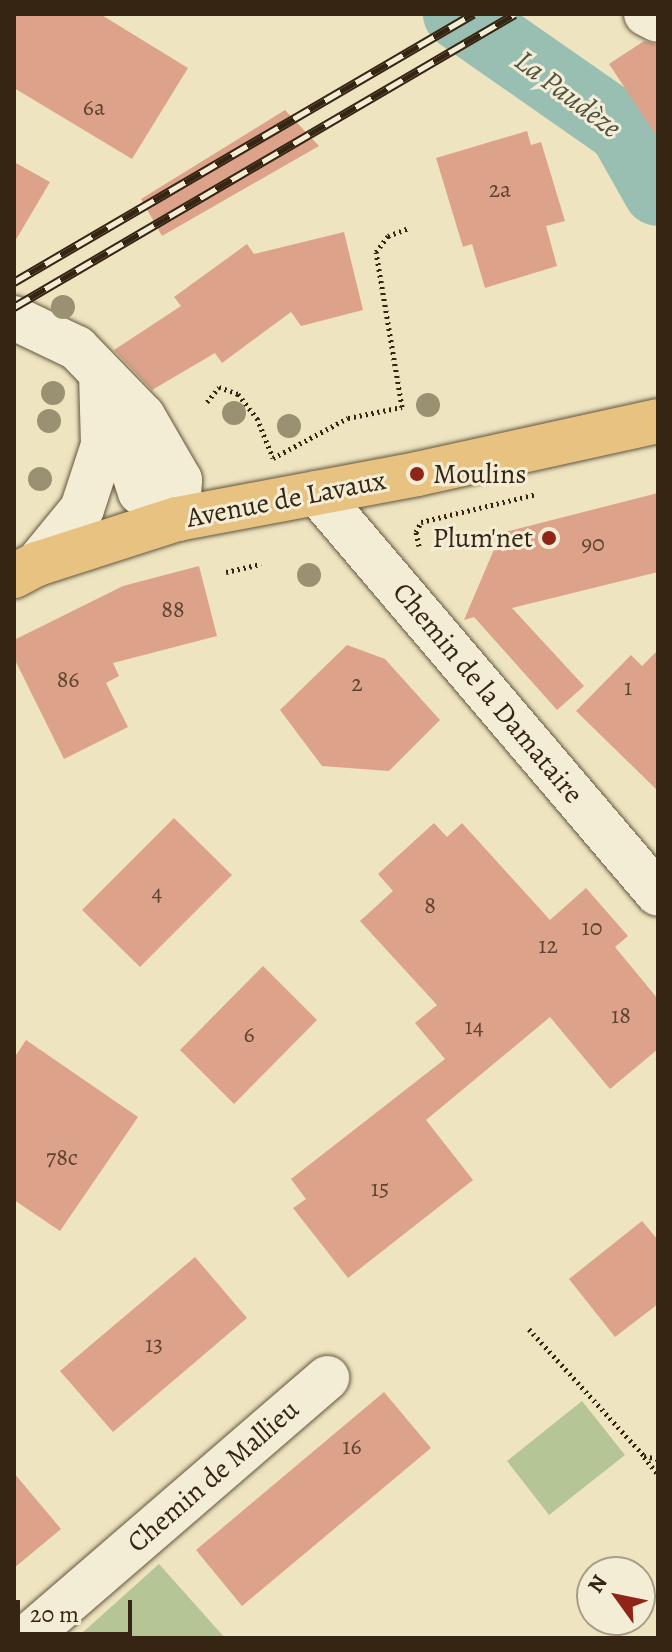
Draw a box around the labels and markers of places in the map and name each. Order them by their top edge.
place label: Moulins [433,457,527,491]
marker: Moulins [408,465,426,483]
place label: Plum'net [432,521,533,555]
marker: Plum'net [540,529,558,547]

